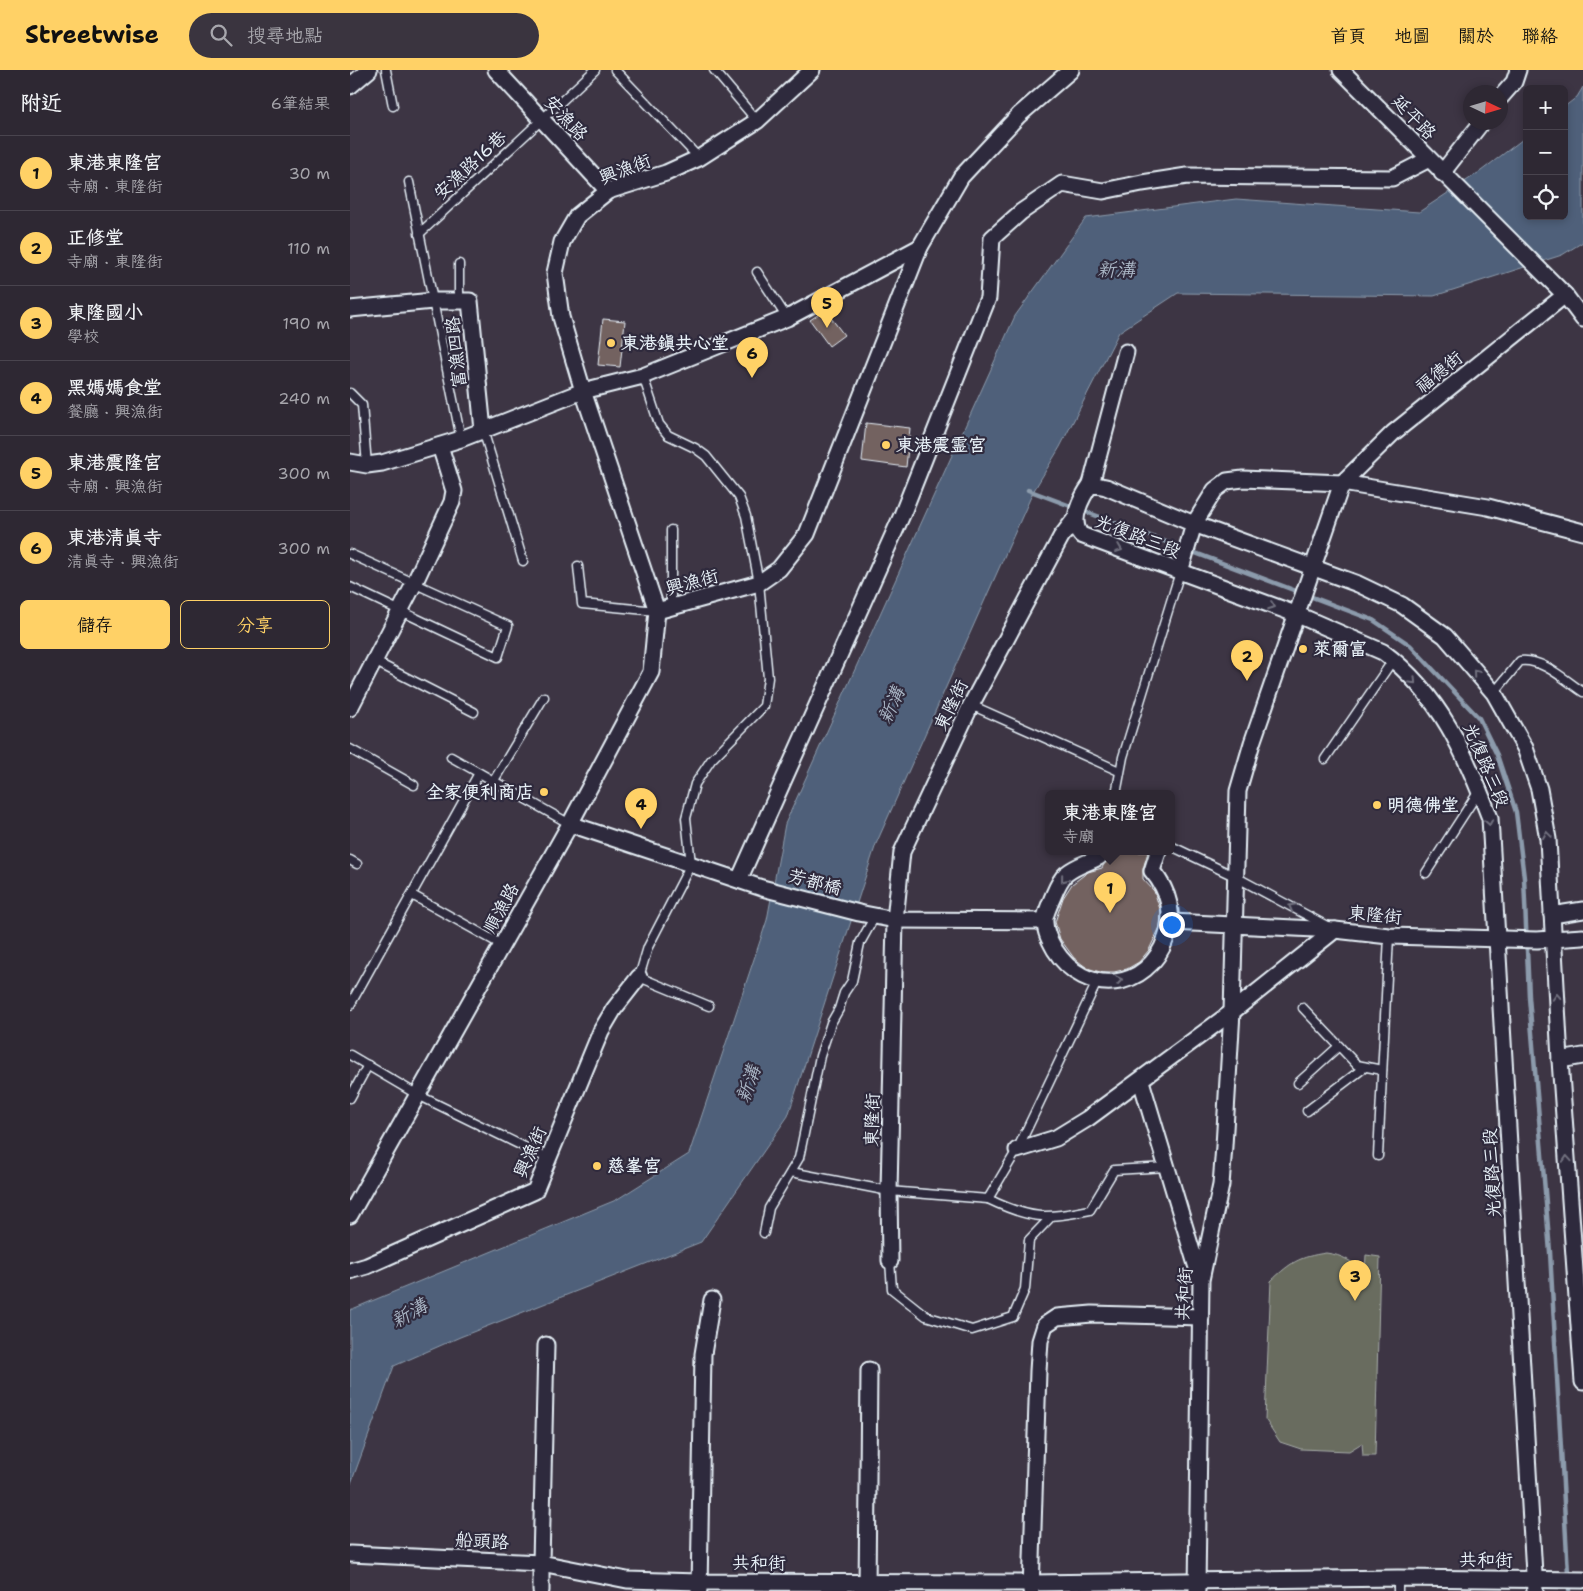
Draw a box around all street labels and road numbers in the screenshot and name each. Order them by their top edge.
street label: 延平路 [1387,89,1441,145]
street label: 安漁路 [539,90,593,146]
street label: 安漁路16巷 [428,125,512,205]
street label: 興漁街 [595,148,655,190]
street label: 富漁四路 [440,315,472,389]
street label: 福德街 [1410,346,1468,398]
street label: 光復路三段 [1092,509,1184,563]
street label: 興漁街 [663,563,721,601]
street label: 東隆街 [928,675,974,735]
street label: 光復路三段 [1457,719,1515,811]
street label: 芳都橋 [786,863,844,901]
street label: 順漁路 [477,879,525,937]
street label: 東隆街 [1347,901,1403,929]
street label: 東隆街 [860,1093,884,1147]
street label: 興漁街 [508,1122,552,1182]
street label: 光復路三段 [1478,1127,1506,1219]
street label: 共和街 [1170,1266,1198,1322]
street label: 船頭路 [454,1528,510,1554]
street label: 共和街 [1459,1548,1513,1572]
street label: 共和街 [732,1551,786,1575]

